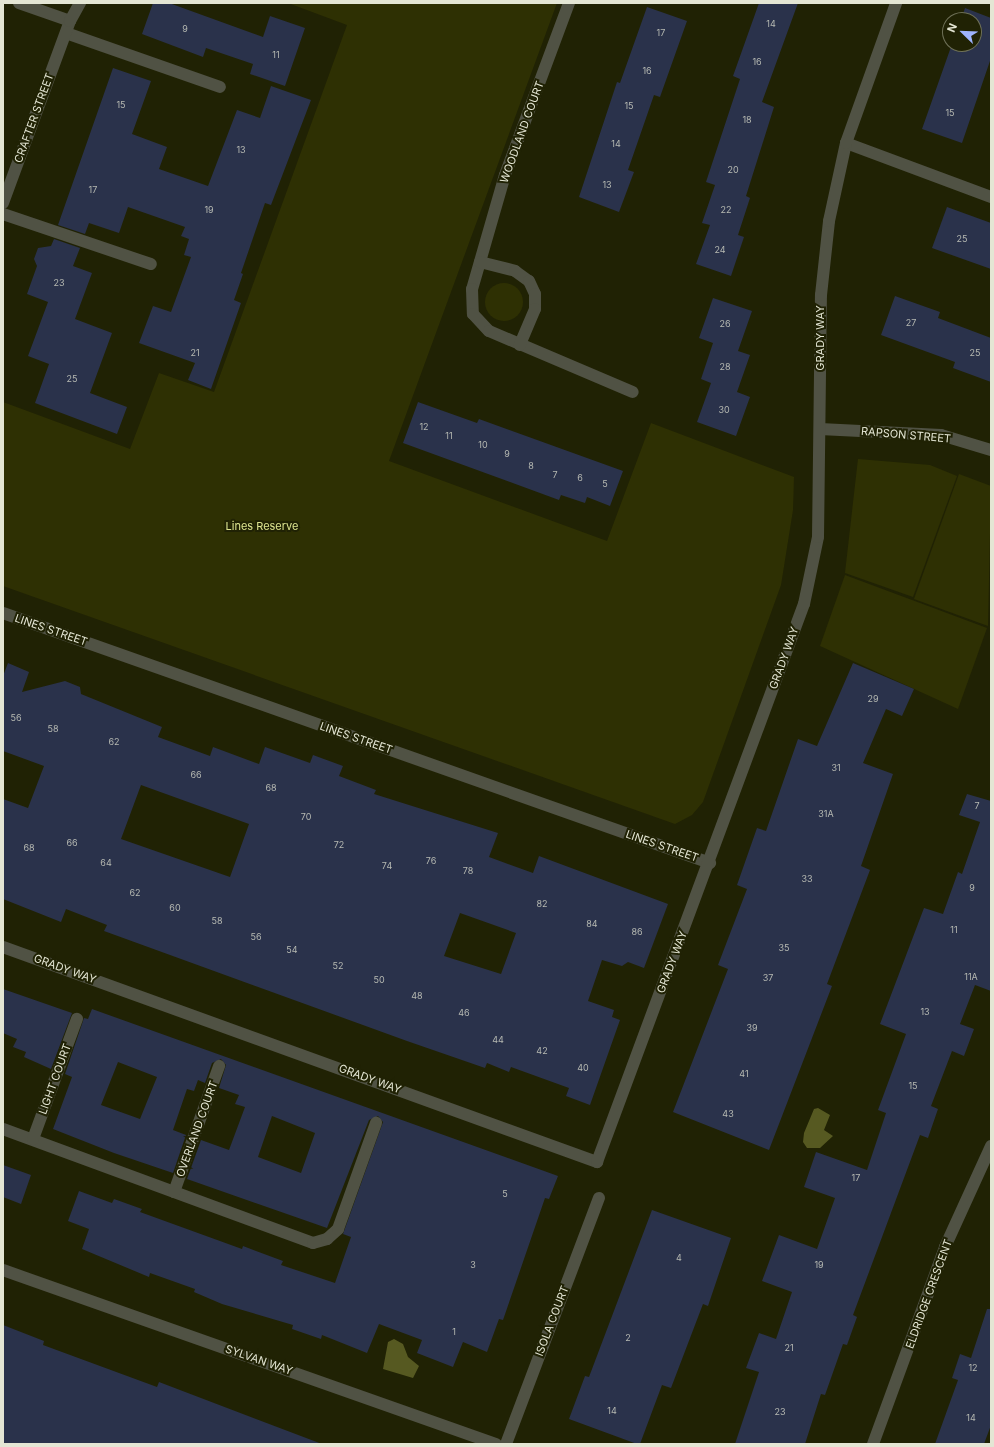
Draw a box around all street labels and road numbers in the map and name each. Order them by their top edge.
street label: CRAFTER STREET [12,71,56,165]
street label: WOODLAND COURT [497,79,547,185]
street label: GRADY WAY [813,305,827,371]
street label: RAPSON STREET [861,424,951,446]
street label: LINES STREET [13,611,89,649]
street label: GRADY WAY [767,625,801,691]
street label: LINES STREET [318,719,394,757]
street label: LINES STREET [624,827,700,865]
street label: GRADY WAY [654,929,690,995]
street label: GRADY WAY [32,952,98,986]
street label: LIGHT COURT [36,1042,74,1116]
street label: GRADY WAY [337,1062,403,1096]
street label: OVERLAND COURT [173,1079,221,1179]
street label: ELDRIDGE CRESCENT [903,1237,955,1351]
street label: ISOLA COURT [533,1284,571,1358]
street label: SYLVAN WAY [224,1342,294,1378]

